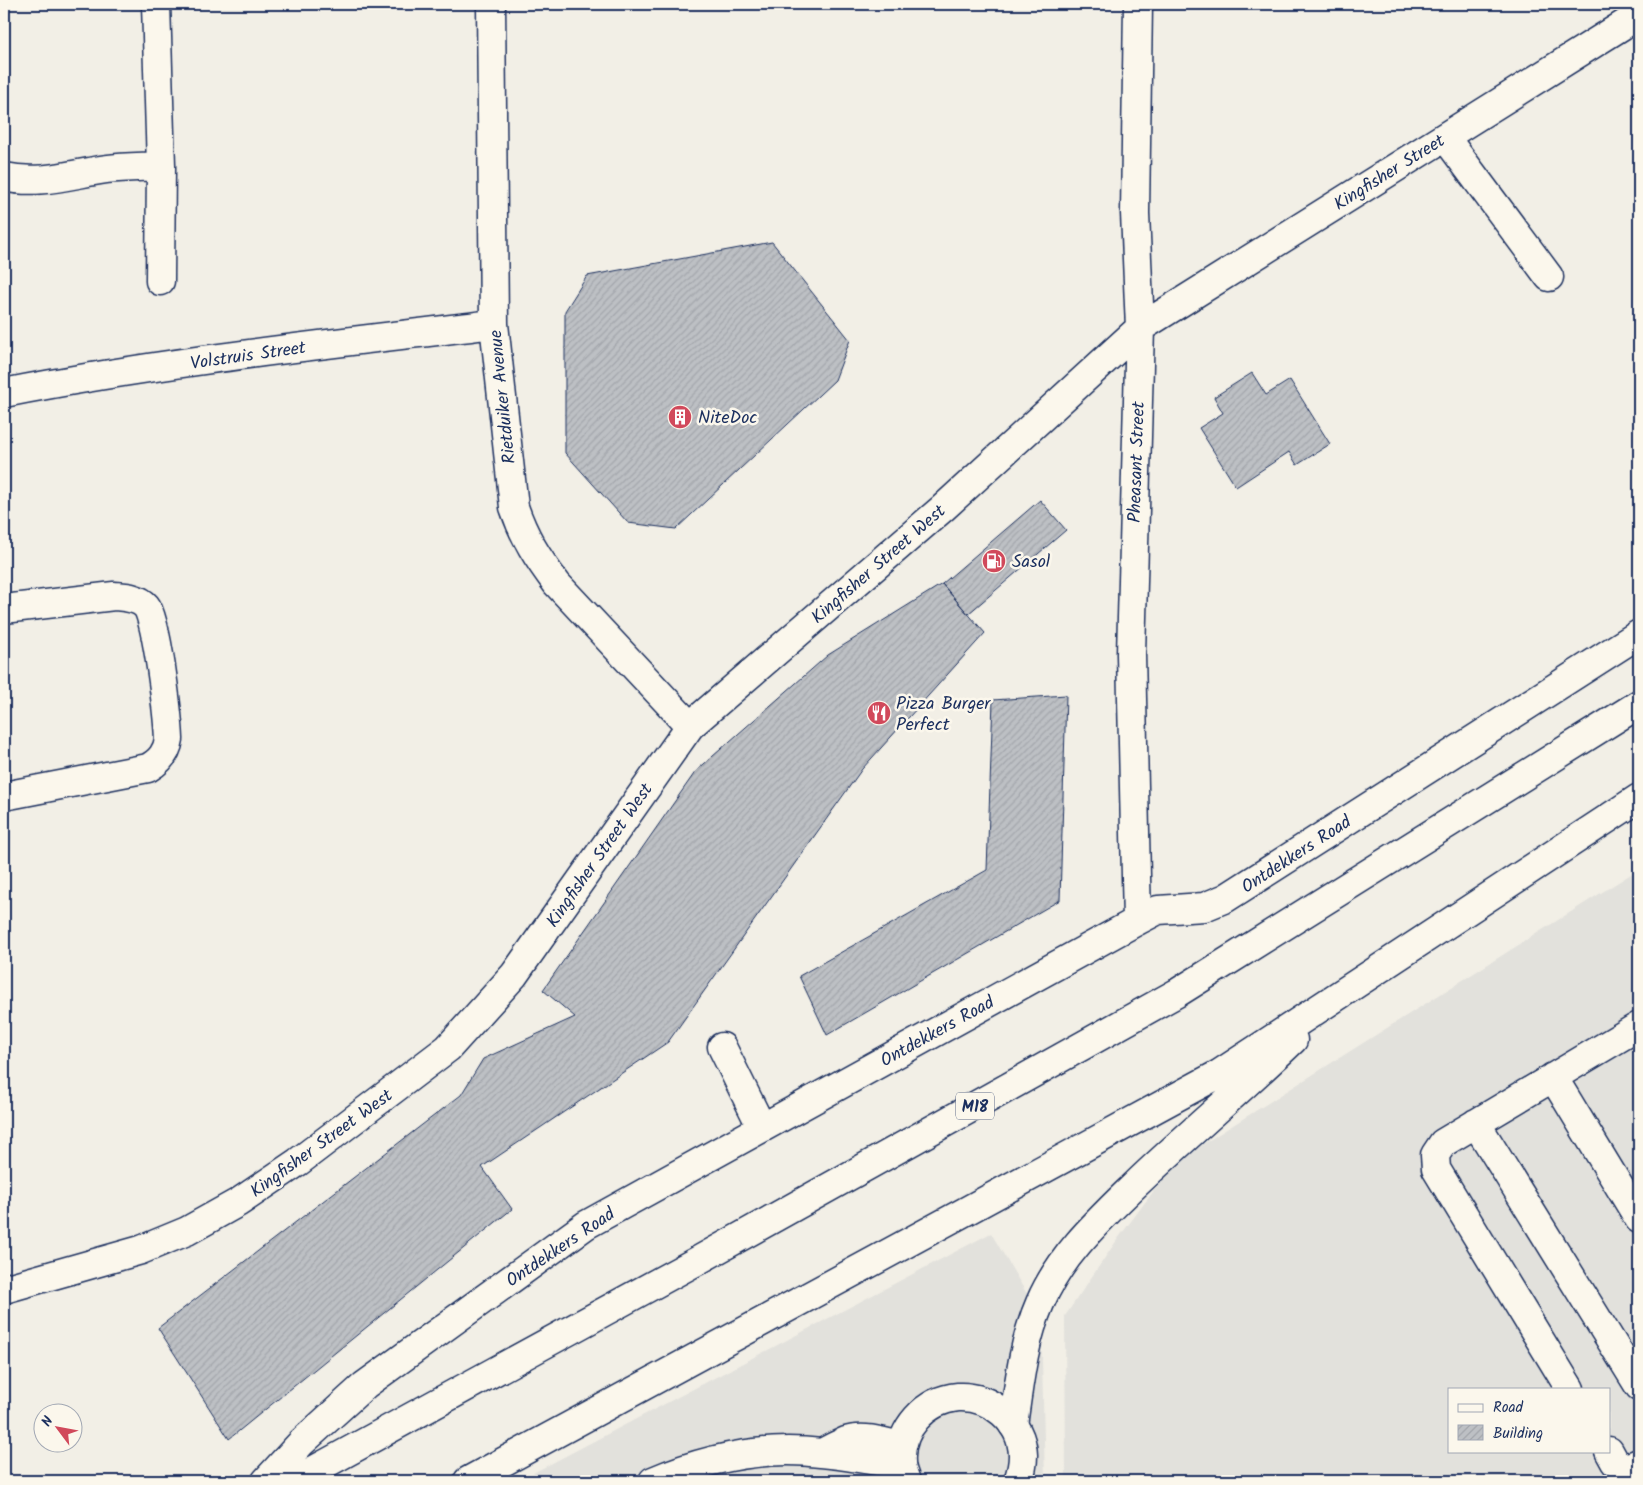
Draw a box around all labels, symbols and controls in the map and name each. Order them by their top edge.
street label: Kingfisher Street [1328,127,1452,219]
street label: Rietduiker Avenue [482,328,525,465]
street label: Volstruis Street [189,334,309,379]
street label: Pheasant Street [1121,400,1154,523]
building icon: NiteDoc [667,404,693,430]
place label: NiteDoc [698,404,757,433]
street label: Kingfisher Street West [805,497,954,632]
fuel station icon: Sasol [981,548,1007,574]
place label: Sasol [1012,548,1051,577]
place label: Pizza Burger Perfect [896,690,991,740]
restaurant icon: Pizza Burger Perfect [866,700,892,726]
street label: Kingfisher Street West [539,777,662,934]
street label: Ontdekkers Road [1236,808,1359,902]
street label: Ontdekkers Road [875,988,1001,1076]
street label: Kingfisher Street West [244,1082,400,1206]
road number: M18 [956,1092,994,1120]
street label: Ontdekkers Road [500,1200,622,1296]
legend [1448,1388,1610,1452]
text: Road [1493,1396,1524,1420]
north arrow [32,1402,82,1452]
text: N [36,1412,60,1431]
text: Building [1493,1422,1543,1446]

